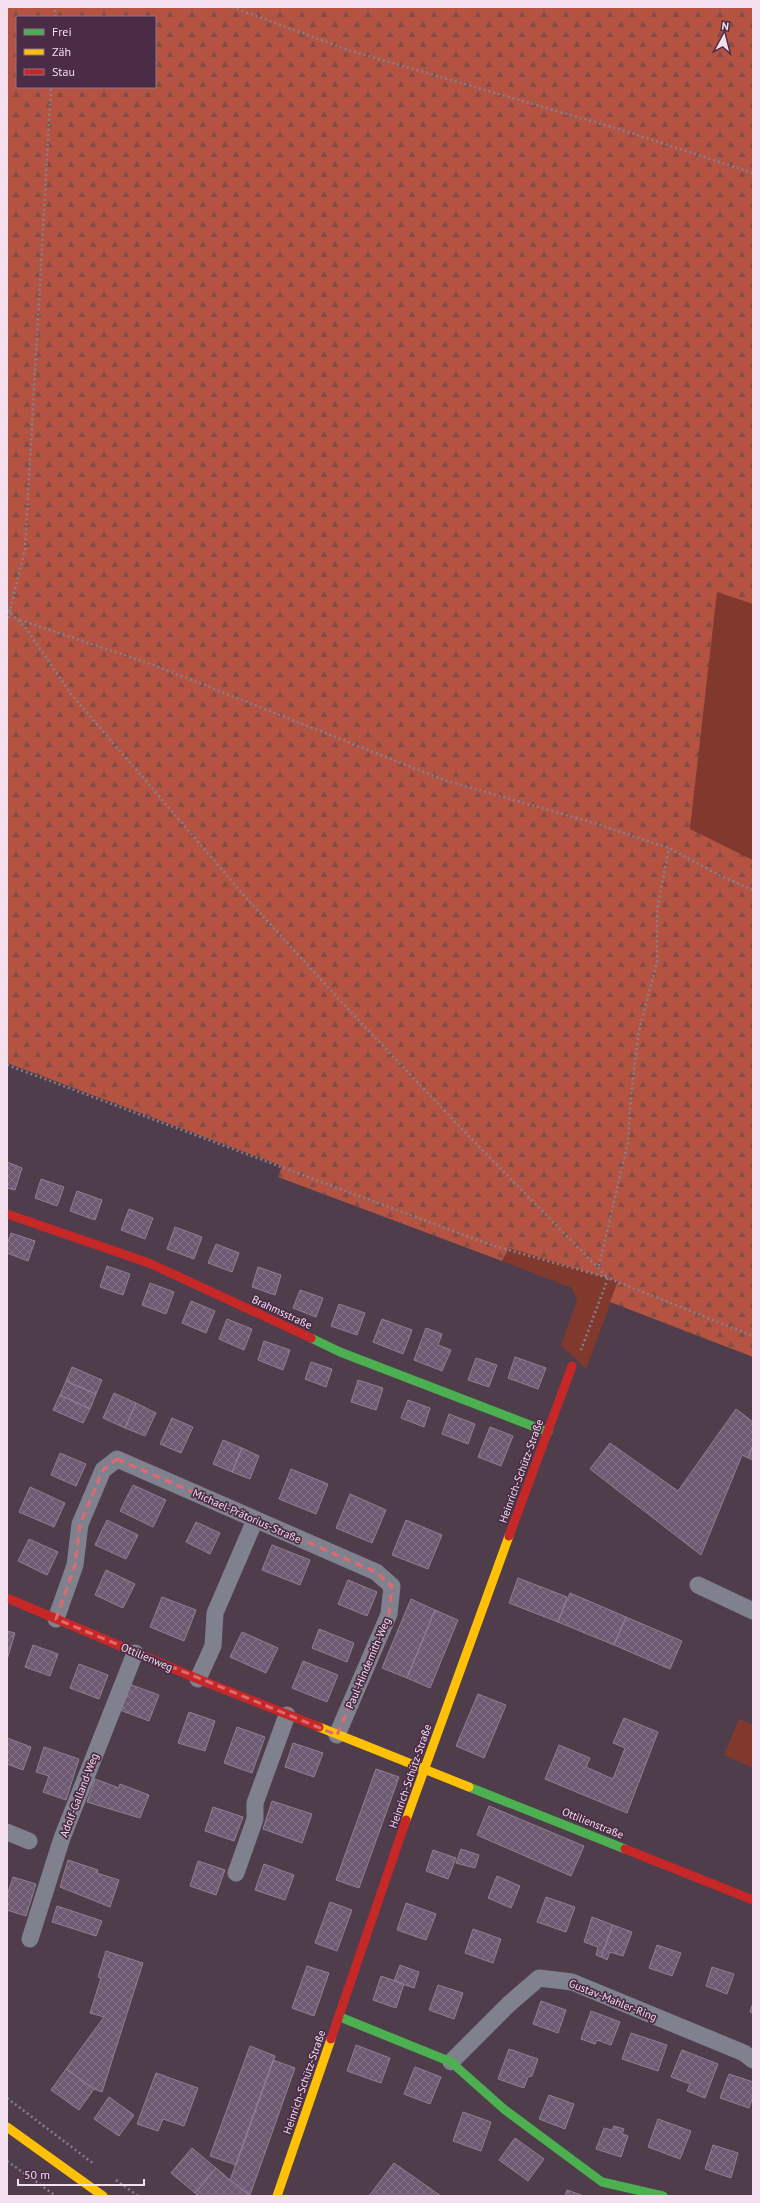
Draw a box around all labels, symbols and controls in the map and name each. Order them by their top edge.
legend [16,16,156,88]
north arrow [704,16,744,56]
text: N [721,19,730,33]
text: Frei [52,24,72,39]
text: Zäh [52,44,71,59]
text: Stau [52,64,75,79]
street label: Brahmsstraße [250,1292,315,1332]
street label: Heinrich-Schütz-Straße [496,1417,546,1525]
street label: Michael-Prätorius-Straße [191,1486,304,1546]
street label: Paul-Hindemith-Weg [342,1615,394,1711]
street label: Ottilienweg [119,1640,175,1674]
street label: Heinrich-Schütz-Straße [386,1722,435,1830]
street label: Adolf-Galland-Weg [57,1751,101,1839]
street label: Ottilienstraße [560,1804,626,1842]
street label: Gustav-Mahler-Ring [567,1976,659,2024]
street label: Heinrich-Schütz-Straße [280,2028,329,2136]
scale bar [18,2161,144,2187]
text: 50 m [24,2167,50,2182]

